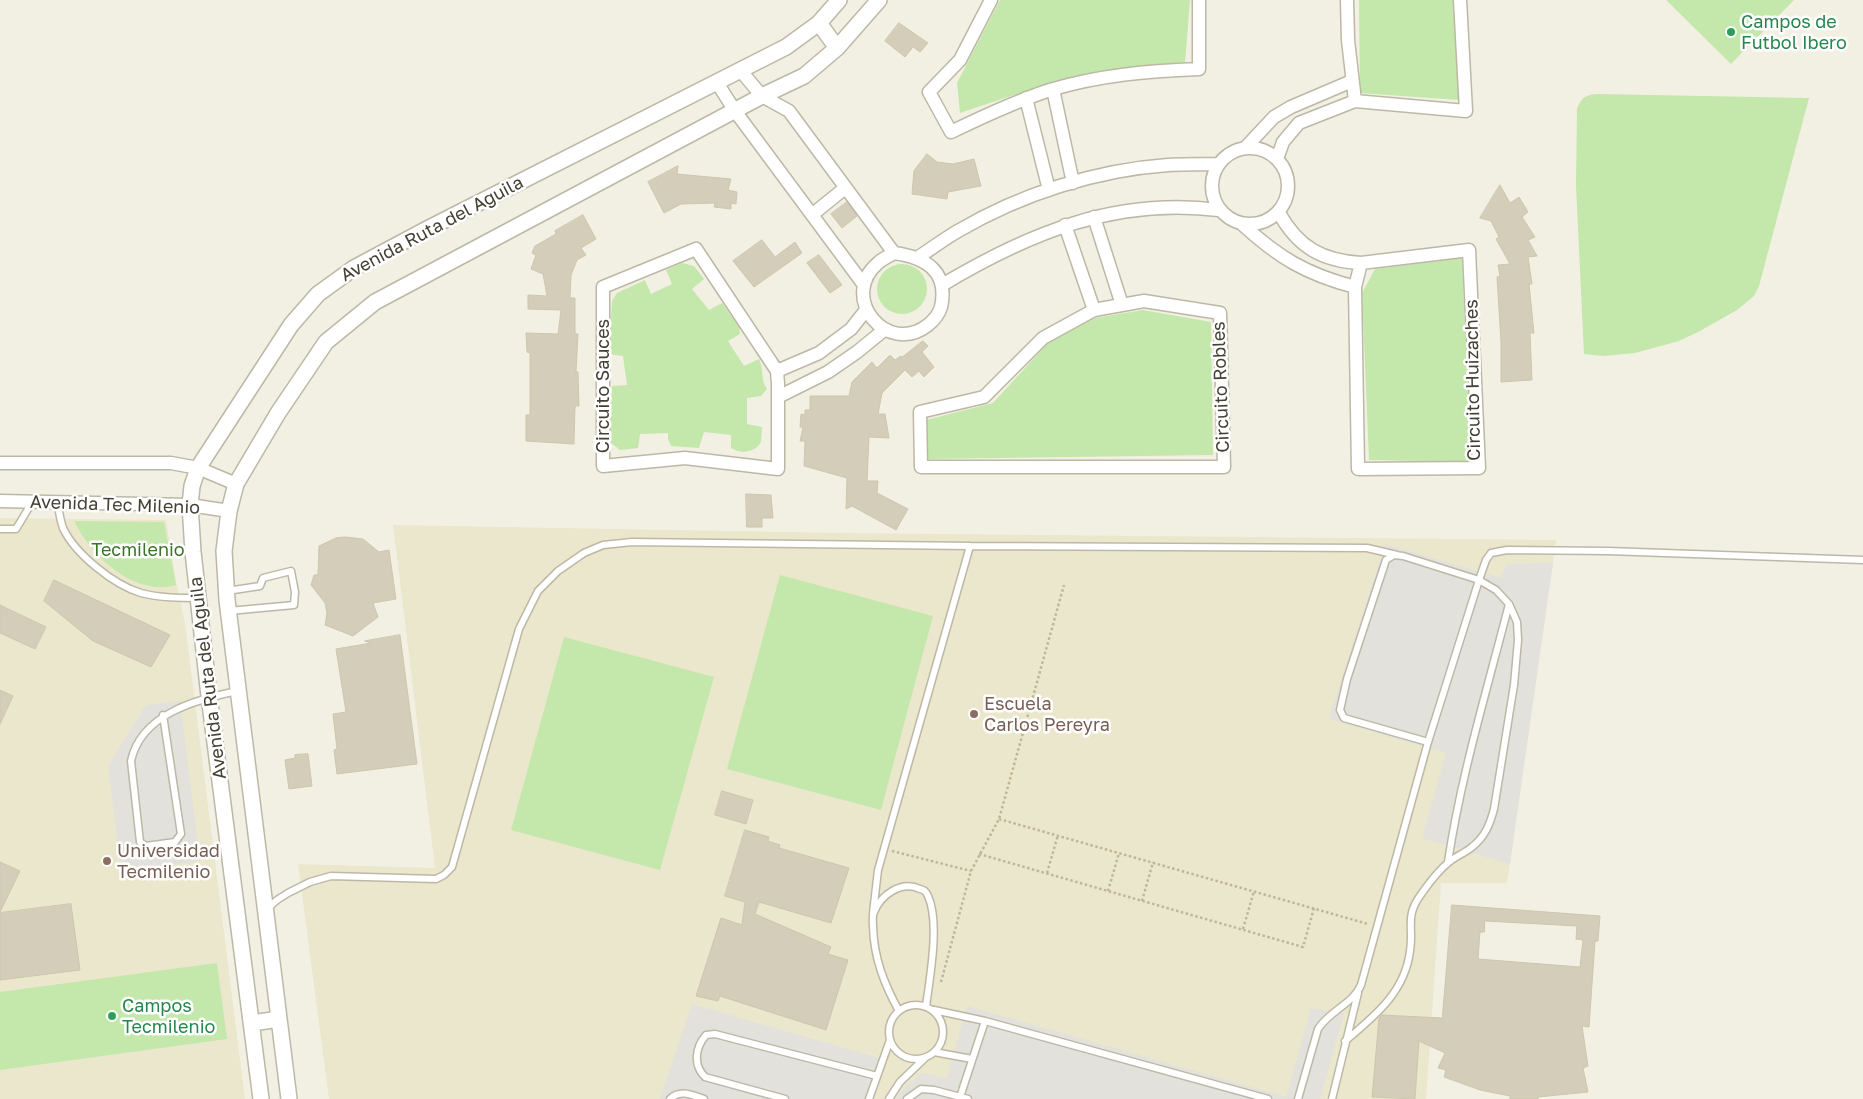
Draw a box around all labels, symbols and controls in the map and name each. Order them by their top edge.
place label: Campos de Futbol Ibero [1741,11,1847,54]
marker: Campos de Futbol Ibero [1725,26,1737,38]
street label: Avenida Ruta del Aguila [337,172,527,286]
street label: Circuito Huizaches [1461,299,1485,461]
street label: Circuito Sauces [592,319,614,453]
street label: Circuito Robles [1208,321,1234,453]
street label: Avenida Tec Milenio [30,491,200,519]
park label: Tecmilenio [91,539,185,561]
street label: Avenida Ruta del Aguila [185,576,231,780]
place label: Escuela Carlos Pereyra [984,693,1110,736]
marker: Escuela Carlos Pereyra [968,708,980,720]
place label: Universidad Tecmilenio [117,840,220,882]
marker: Universidad Tecmilenio [101,855,113,867]
place label: Campos Tecmilenio [122,995,215,1038]
marker: Campos Tecmilenio [106,1010,118,1022]

